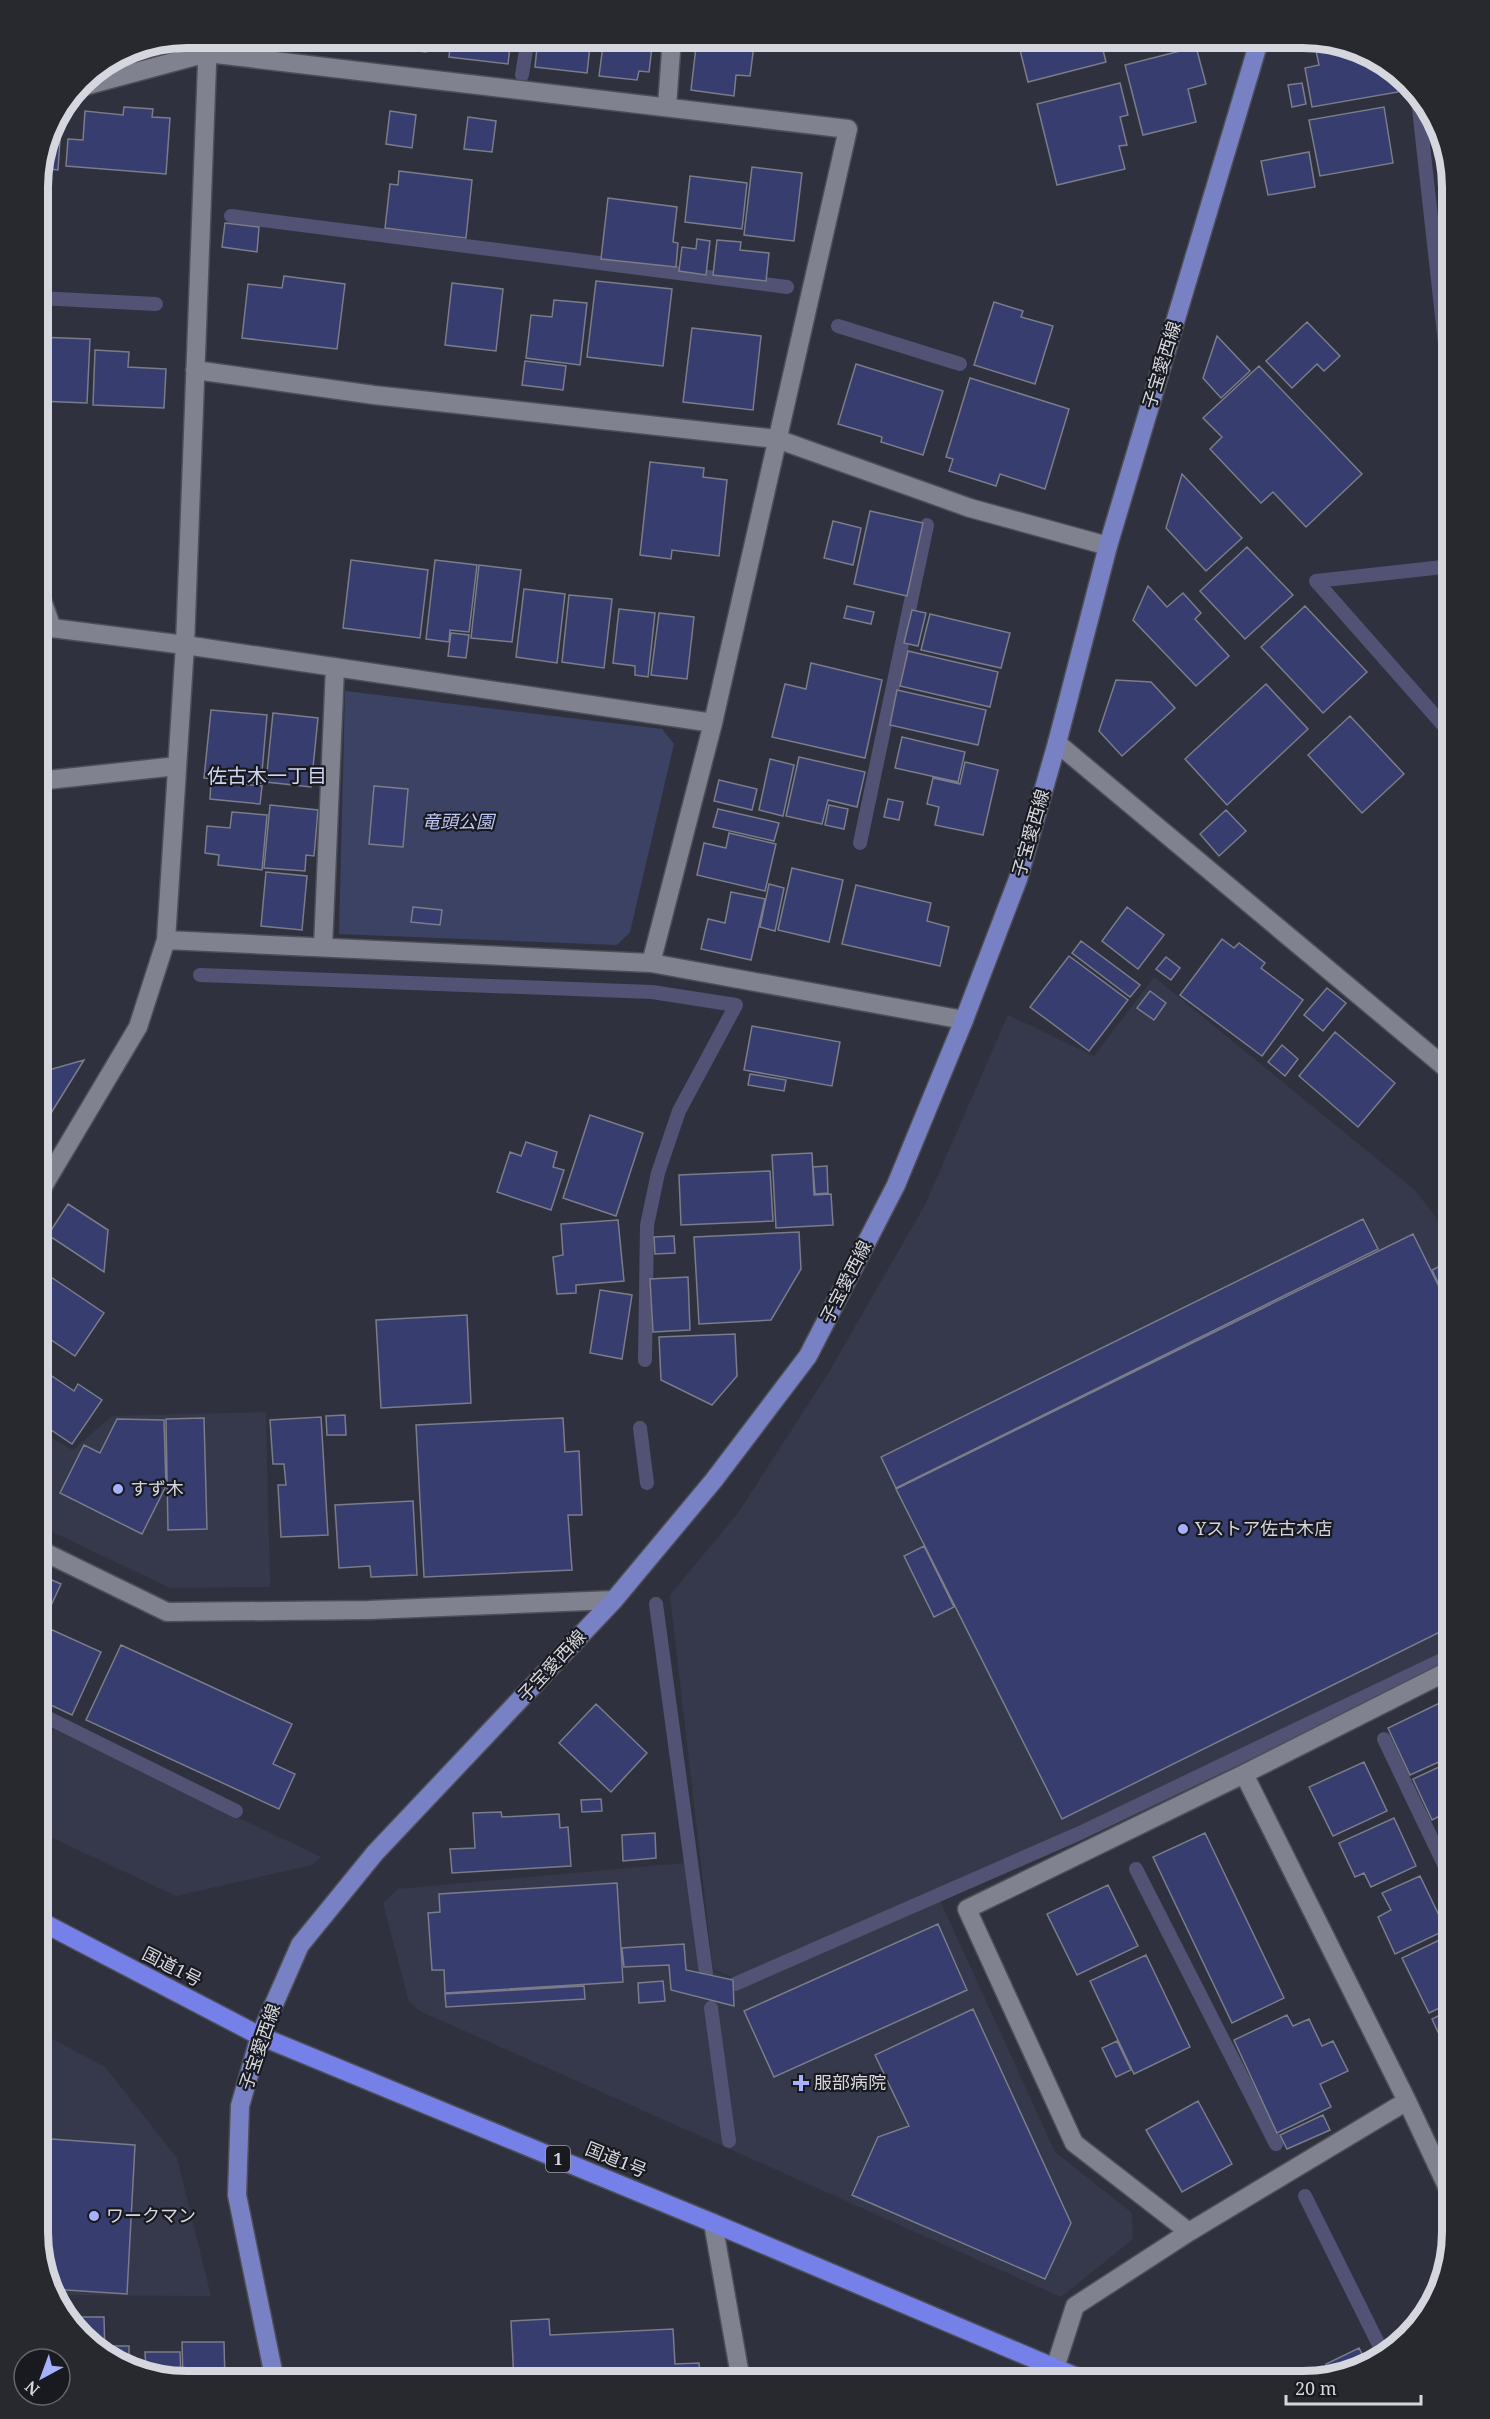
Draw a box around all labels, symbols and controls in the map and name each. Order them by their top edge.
street label: 子宝愛西線 [1136,318,1186,411]
district label: 佐古木一丁目 [207,762,327,789]
street label: 子宝愛西線 [1006,786,1054,879]
park label: 竜頭公園 [422,809,497,833]
street label: 子宝愛西線 [814,1236,876,1327]
place label: すず木 [130,1476,184,1500]
marker: すず木 [111,1482,125,1496]
place label: Yストア佐古木店 [1194,1516,1332,1540]
marker: Yストア佐古木店 [1176,1522,1190,1536]
street label: 子宝愛西線 [512,1624,591,1706]
street label: 国道1号 [138,1941,206,1991]
street label: 子宝愛西線 [233,2000,285,2093]
place label: 服部病院 [814,2070,886,2094]
marker: 服部病院 [792,2074,810,2092]
street label: 国道1号 [582,2136,651,2182]
road number: 1 [546,2146,570,2172]
place label: ワークマン [106,2203,196,2227]
marker: ワークマン [87,2209,101,2223]
north arrow [12,2347,72,2407]
scale bar [1286,2368,1421,2406]
text: N [20,2376,44,2401]
text: 20 m [1295,2376,1337,2400]

